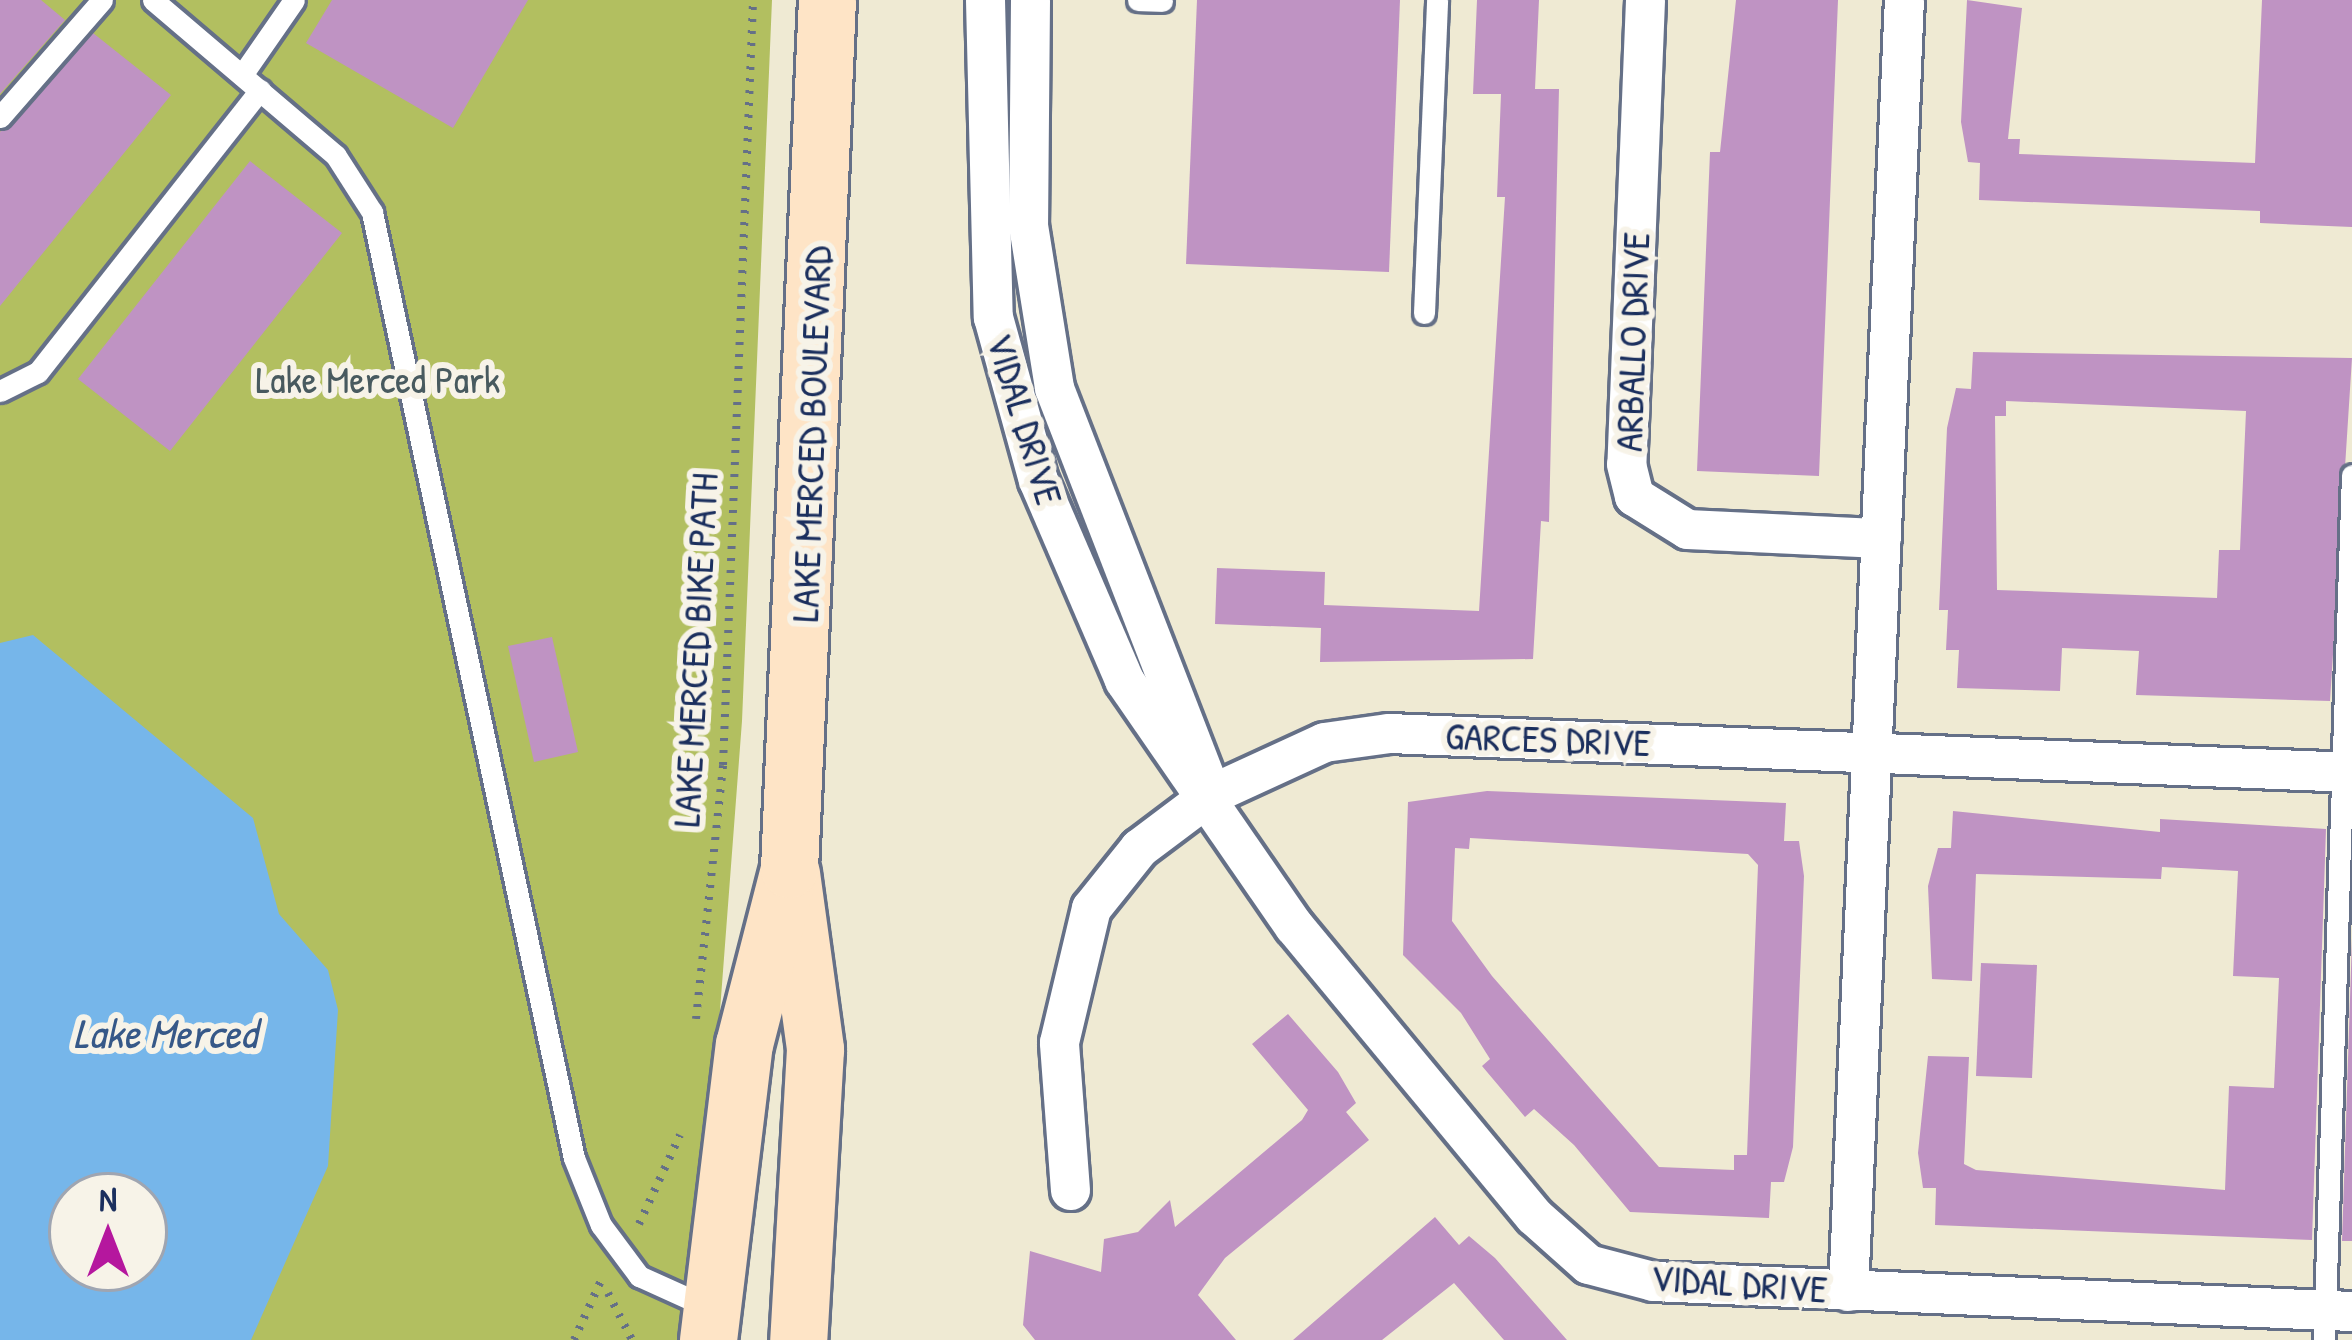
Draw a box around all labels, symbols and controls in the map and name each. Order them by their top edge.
street label: ARBALLO DRIVE [1605,231,1659,453]
street label: LAKE MERCED BOULEVARD [781,245,841,623]
street label: VIDAL DRIVE [977,328,1073,510]
park label: Lake Merced Park [256,356,500,402]
street label: LAKE MERCED BIKE PATH [662,472,728,828]
street label: GARCES DRIVE [1445,712,1651,766]
water label: Lake Merced [73,1008,257,1058]
north arrow [48,1172,168,1292]
text: N [99,1177,117,1221]
street label: VIDAL DRIVE [1649,1253,1829,1313]

